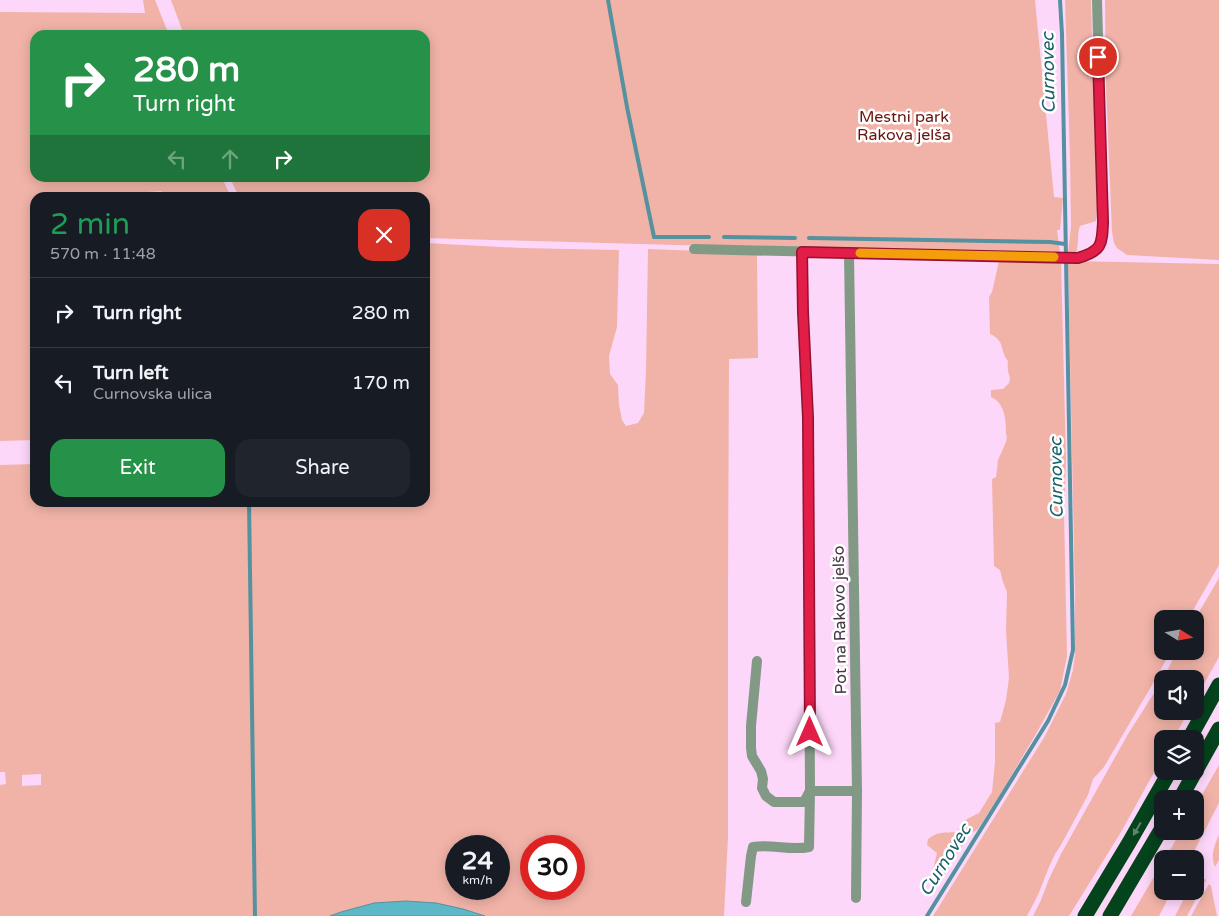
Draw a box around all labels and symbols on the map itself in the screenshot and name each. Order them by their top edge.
water label: Curnovec [1036,30,1060,114]
pin [1077,36,1119,78]
park label: Mestni park Rakova jelša [857,107,951,145]
water label: Curnovec [1044,435,1068,519]
street label: Pot na Rakovo jelšo [829,545,851,695]
north arrow [1154,610,1204,660]
position arrow [783,705,835,757]
water label: Curnovec [914,818,977,900]
one-way arrow [1133,822,1142,835]
speed limit sign: 30 [520,835,585,900]

